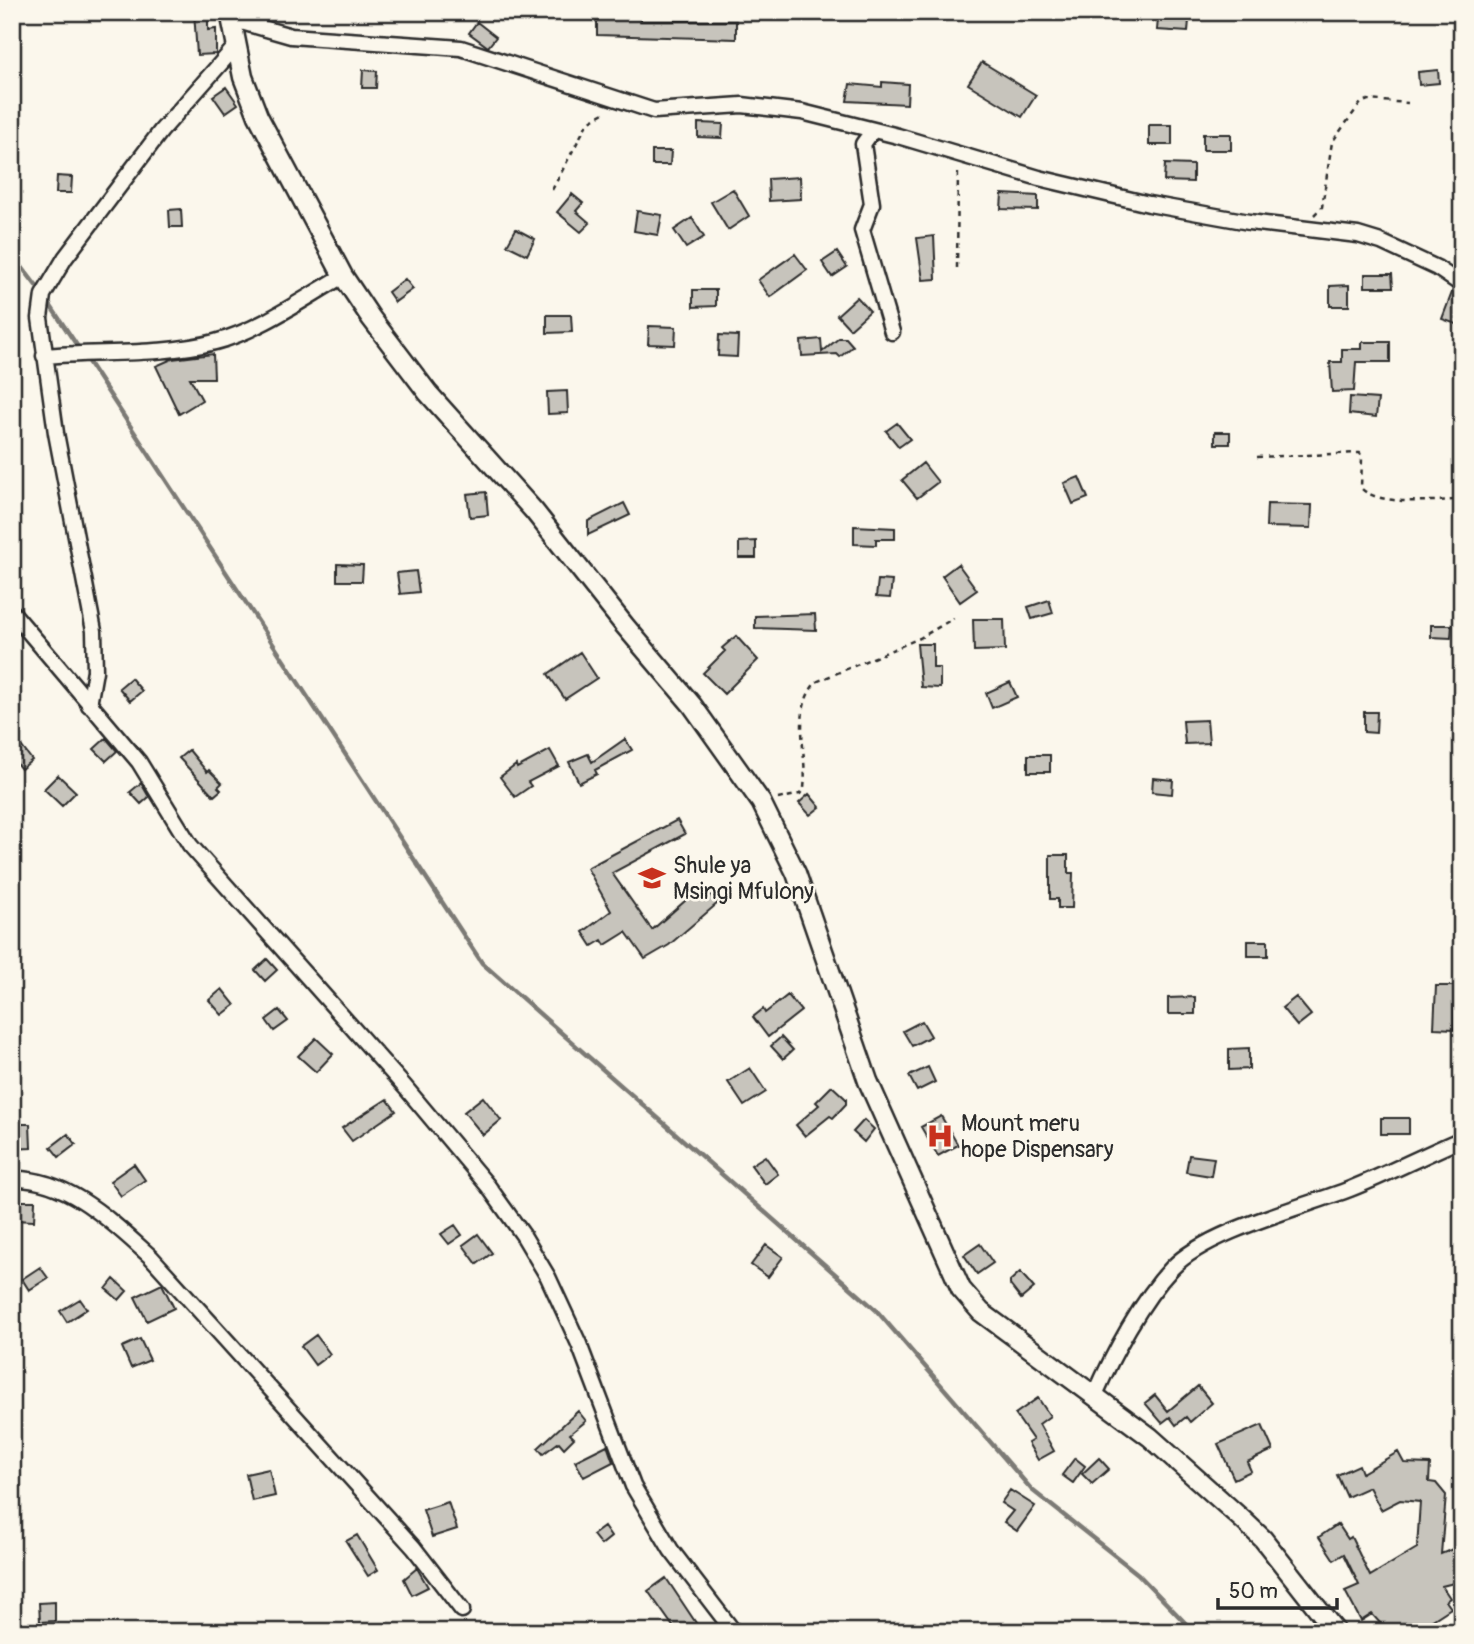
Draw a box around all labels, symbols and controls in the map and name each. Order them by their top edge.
place label: Shule ya Msingi Mfulony [673,851,814,906]
school or university icon: Shule ya Msingi Mfulony [637,863,667,893]
place label: Mount meru hope Dispensary [961,1109,1114,1164]
hospital icon: Mount meru hope Dispensary [925,1121,955,1151]
scale bar [1218,1567,1338,1611]
text: 50 m [1229,1578,1278,1605]

